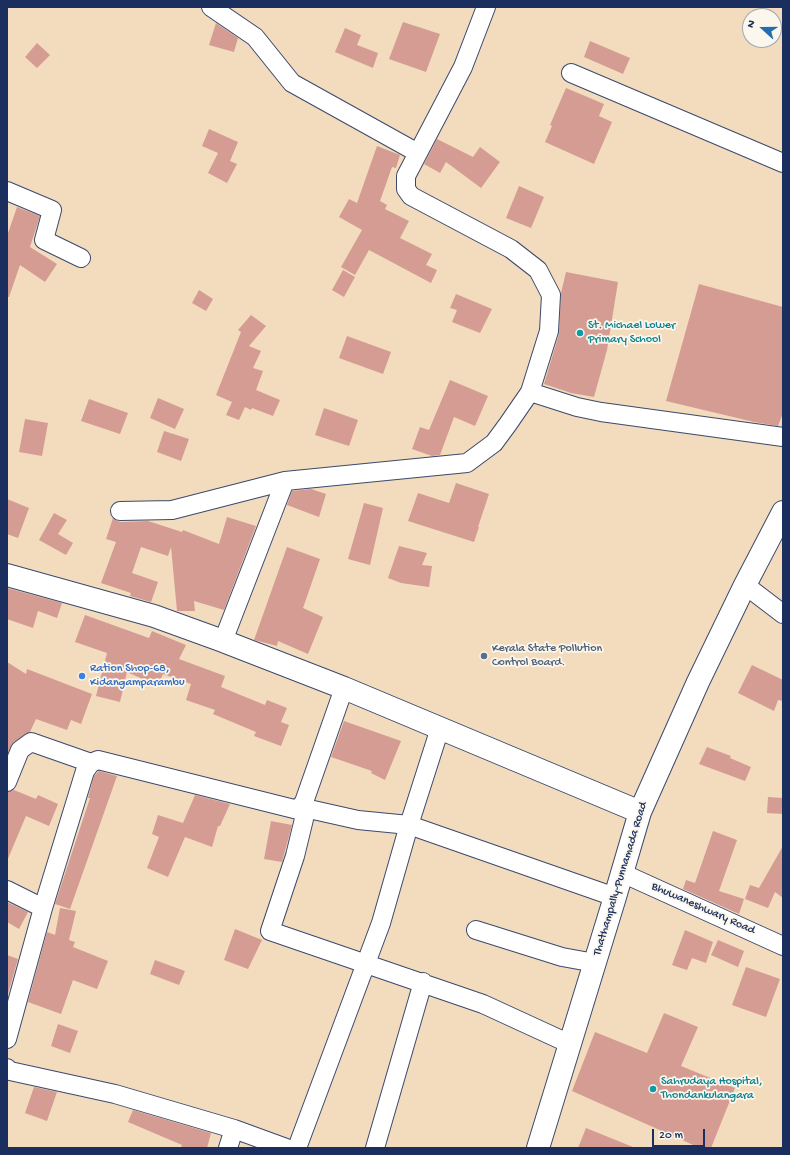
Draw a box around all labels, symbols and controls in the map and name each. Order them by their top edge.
north arrow [742,8,782,48]
text: N [745,19,759,30]
place label: St. Michael Lower Primary School [588,319,675,347]
marker: St. Michael Lower Primary School [575,328,585,338]
place label: Kerala State Pollution Control Board. [492,642,602,670]
marker: Kerala State Pollution Control Board. [479,651,489,661]
place label: Ration Shop-68, Kidangamparambu [90,662,185,690]
marker: Ration Shop-68, Kidangamparambu [77,671,87,681]
street label: Thathampally-Punnamada Road [591,800,651,958]
street label: Bhuwaneshwary Road [649,880,757,938]
place label: Sahrudaya Hospital, Thondankulangara [661,1075,763,1103]
marker: Sahrudaya Hospital, Thondankulangara [648,1084,658,1094]
scale bar [654,1121,707,1147]
text: 20 m [659,1129,683,1143]

